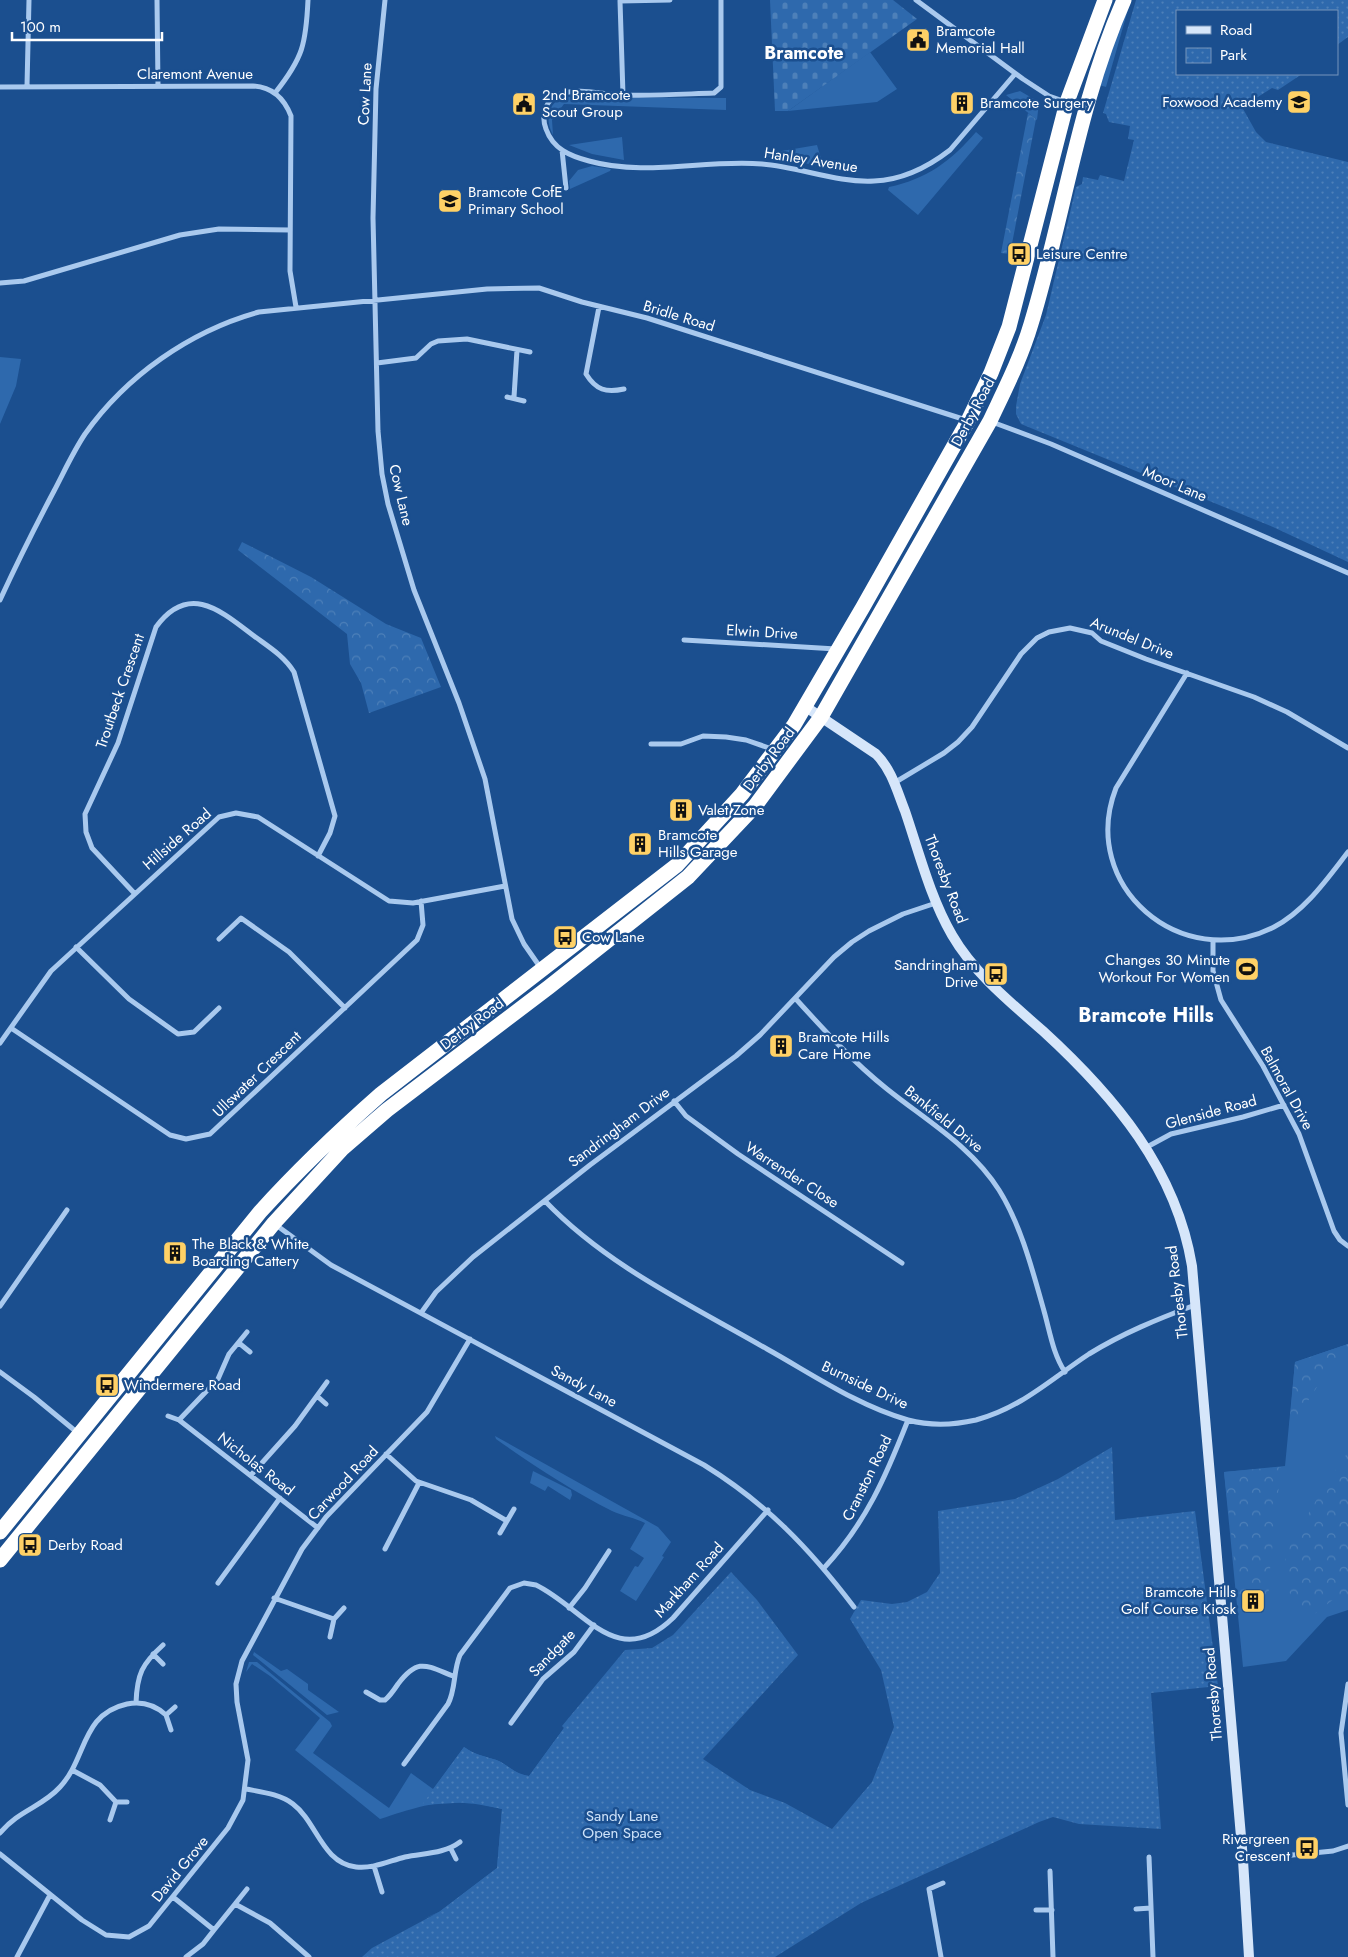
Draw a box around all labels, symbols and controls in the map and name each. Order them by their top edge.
scale bar [12,10,162,42]
legend [1176,10,1338,75]
text: 100 m [20,16,61,38]
text: Road [1220,19,1252,41]
place label: Bramcote Memorial Hall [936,20,1025,59]
public building icon: Bramcote Memorial Hall [905,27,931,53]
district label: Bramcote [764,40,844,66]
text: Park [1220,44,1247,66]
street label: Cow Lane [352,62,378,126]
street label: Claremont Avenue [137,63,253,85]
place label: 2nd Bramcote Scout Group [542,84,631,123]
school or university icon: Foxwood Academy [1286,89,1312,115]
building icon: Bramcote Surgery [949,90,975,116]
public building icon: 2nd Bramcote Scout Group [511,91,537,117]
place label: Foxwood Academy [1162,91,1282,113]
place label: Bramcote Surgery [980,92,1094,114]
street label: Hanley Avenue [763,142,860,178]
place label: Bramcote CofE Primary School [468,181,564,220]
school or university icon: Bramcote CofE Primary School [437,188,463,214]
bus stop icon: Leisure Centre [1006,241,1032,267]
place label: Leisure Centre [1036,243,1128,265]
street label: Bridle Road [640,295,718,337]
street label: Derby Road [946,374,1000,450]
street label: Moor Lane [1140,461,1211,507]
street label: Cow Lane [383,462,419,528]
street label: Arundel Drive [1087,611,1177,665]
street label: Elwin Drive [726,619,799,645]
street label: Troutbeck Crescent [90,630,150,751]
street label: Derby Road [738,722,800,796]
building icon: Valet Zone [668,797,694,823]
place label: Valet Zone [698,799,765,821]
street label: Hillside Road [138,803,216,875]
place label: Bramcote Hills Garage [658,824,738,863]
building icon: Bramcote Hills Garage [627,831,653,857]
street label: Thoresby Road [919,831,973,927]
bus stop icon: Cow Lane [552,924,578,950]
place label: Cow Lane [582,926,645,948]
place label: Changes 30 Minute Workout For Women [1098,949,1230,988]
place label: Sandringham Drive [894,954,978,993]
sports icon: Changes 30 Minute Workout For Women [1234,956,1260,982]
bus stop icon: Sandringham Drive [983,961,1009,987]
street label: Derby Road [435,993,509,1055]
district label: Bramcote Hills [1078,1001,1214,1030]
street label: Ullswater Crescent [208,1026,307,1122]
place label: Bramcote Hills Care Home [798,1026,889,1065]
building icon: Bramcote Hills Care Home [768,1033,794,1059]
street label: Balmoral Drive [1255,1042,1319,1134]
street label: Bankfield Drive [900,1080,988,1158]
street label: Sandringham Drive [564,1081,675,1172]
street label: Glenside Road [1163,1089,1259,1135]
street label: Warrender Close [741,1136,843,1214]
place label: The Black & White Boarding Cattery [192,1233,309,1272]
building icon: The Black & White Boarding Cattery [162,1240,188,1266]
street label: Thoresby Road [1160,1244,1194,1340]
street label: Burnside Drive [818,1355,912,1415]
street label: Sandy Lane [547,1359,621,1413]
bus stop icon: Windermere Road [94,1372,120,1398]
place label: Windermere Road [124,1374,241,1396]
street label: Nicholas Road [213,1427,299,1501]
street label: Cranston Road [837,1431,897,1525]
street label: Carwood Road [303,1441,383,1525]
bus stop icon: Derby Road [17,1532,43,1558]
place label: Derby Road [48,1534,123,1556]
street label: Markham Road [649,1537,729,1623]
place label: Bramcote Hills Golf Course Kiosk [1121,1581,1236,1620]
building icon: Bramcote Hills Golf Course Kiosk [1240,1588,1266,1614]
street label: Sandgate [524,1624,581,1682]
street label: Thoresby Road [1198,1646,1228,1742]
park label: Sandy Lane Open Space [582,1805,662,1844]
place label: Rivergreen Crescent [1222,1828,1290,1867]
street label: David Grove [146,1831,214,1907]
bus stop icon: Rivergreen Crescent [1294,1835,1320,1861]

